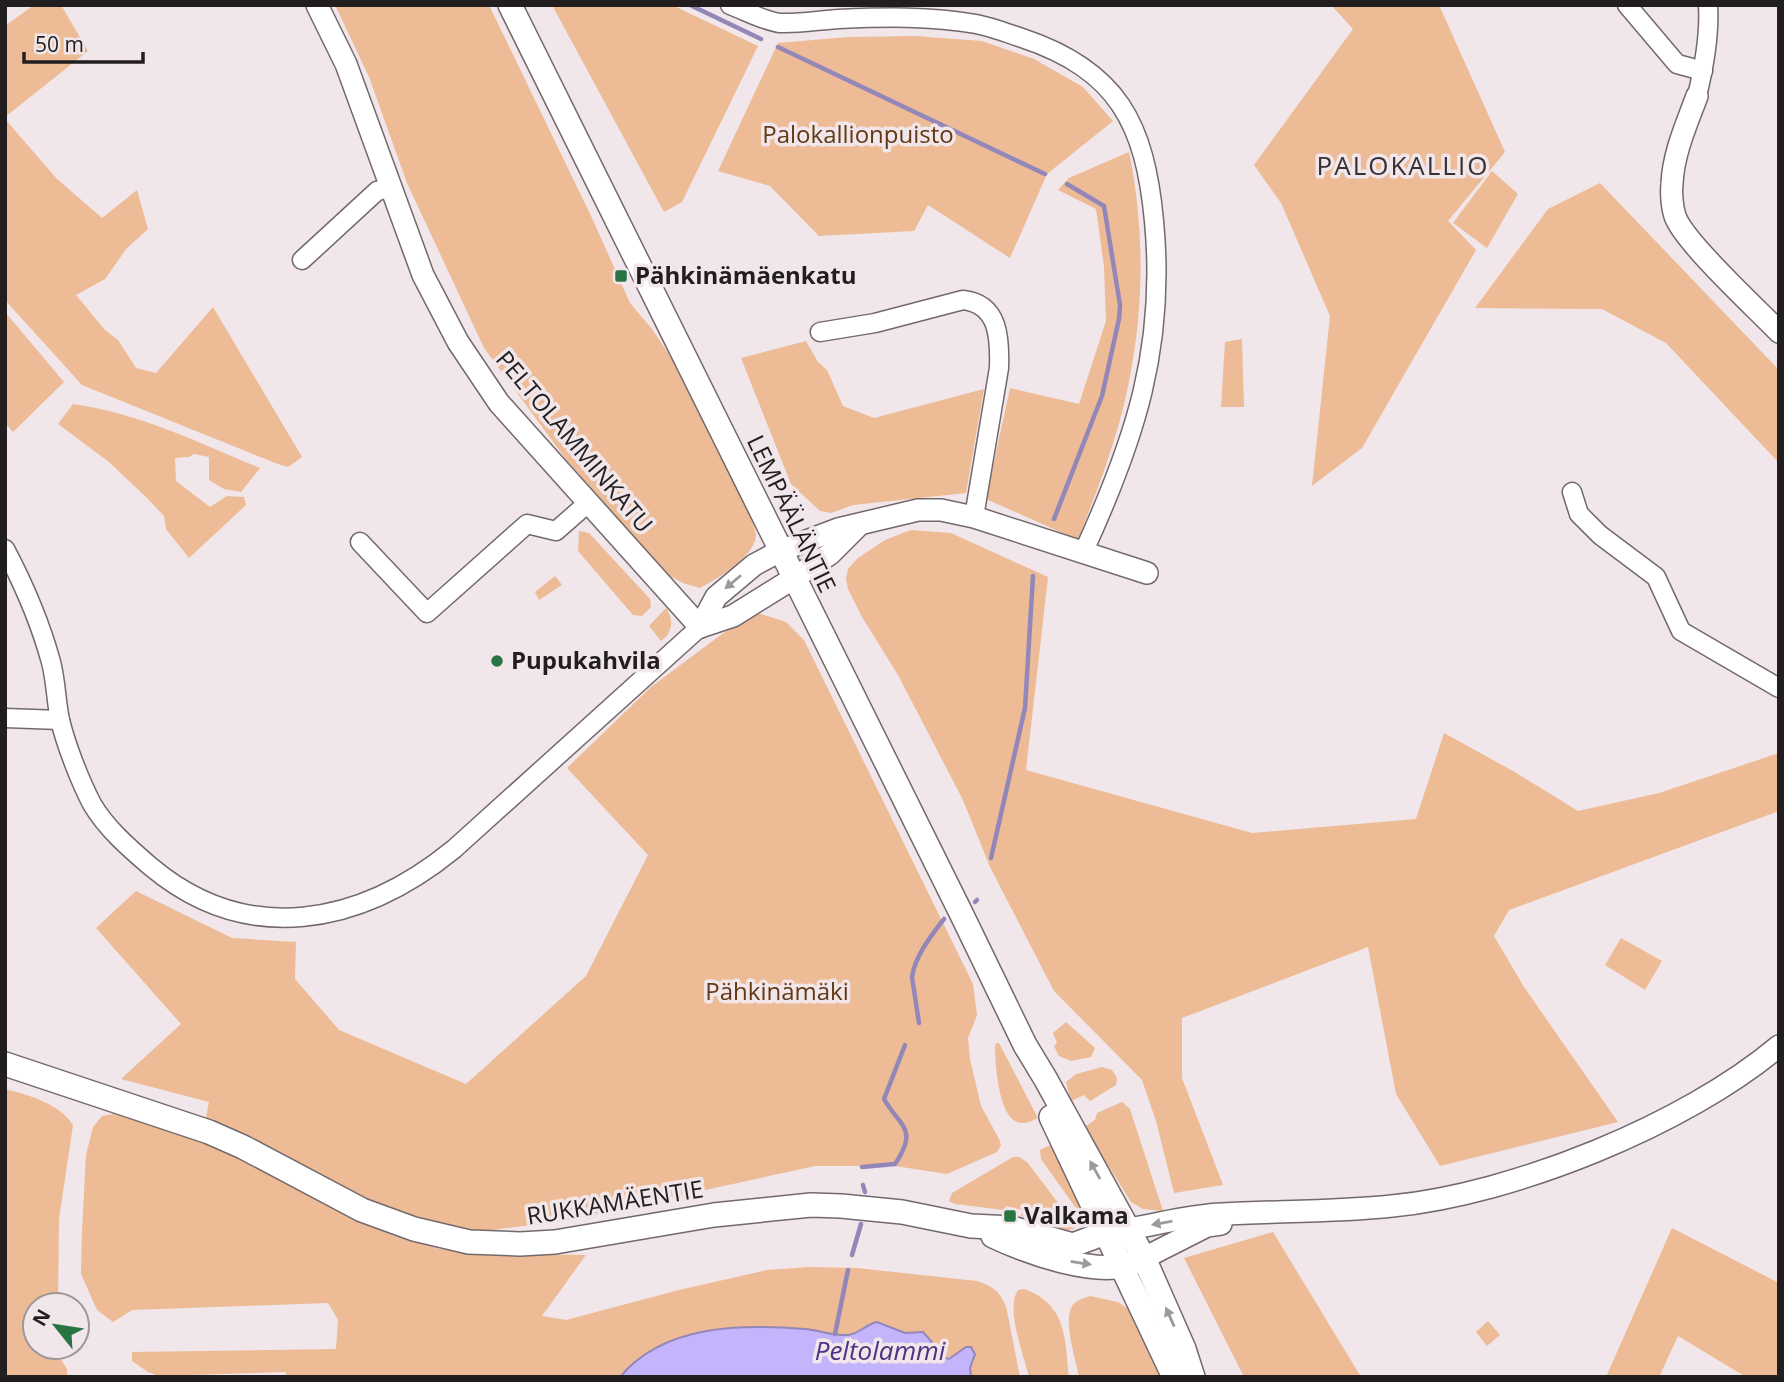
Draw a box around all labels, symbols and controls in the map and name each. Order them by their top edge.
scale bar [24,21,144,65]
text: 50 m [35,30,84,58]
park label: Palokallionpuisto [762,117,954,150]
district label: PALOKALLIO [1317,147,1489,183]
place label: Pähkinämäenkatu [635,258,856,291]
marker: Pähkinämäenkatu [613,268,629,284]
street label: PELTOLAMMINKATU [489,343,661,539]
street label: LEMPÄÄLÄNTIE [740,429,845,598]
one-way arrow [725,574,742,589]
place label: Pupukahvila [511,643,661,676]
marker: Pupukahvila [489,653,505,669]
park label: Pähkinämäki [705,974,849,1007]
one-way arrow [1089,1159,1101,1179]
street label: RUKKAMÄENTIE [524,1171,705,1232]
place label: Valkama [1024,1198,1129,1231]
marker: Valkama [1002,1208,1018,1224]
one-way arrow [1151,1218,1173,1229]
one-way arrow [1070,1258,1092,1269]
north arrow [21,1291,91,1361]
text: N [26,1304,56,1331]
one-way arrow [1164,1307,1176,1327]
water label: Peltolammi [815,1332,946,1368]

